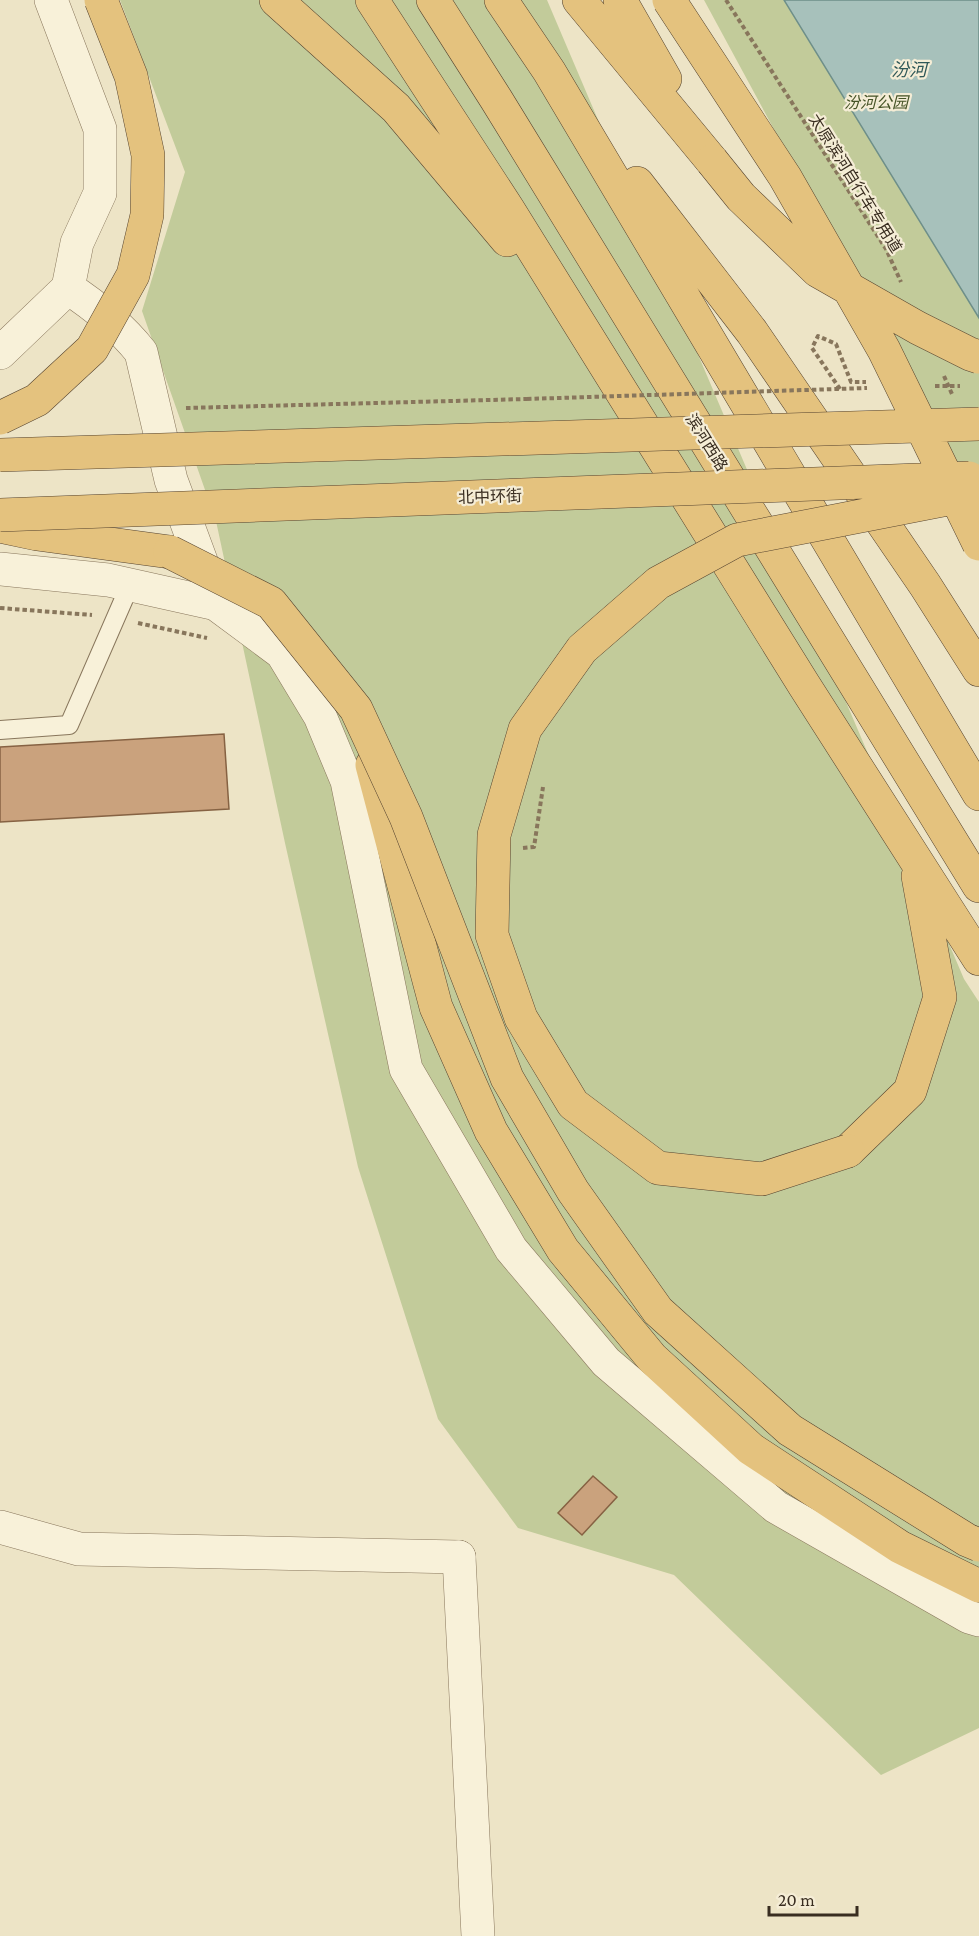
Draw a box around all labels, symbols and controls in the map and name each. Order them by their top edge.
water label: 汾河 [891,60,930,80]
park label: 汾河公园 [844,94,910,111]
street label: 太原滨河自行车专用道 [806,111,905,256]
street label: 滨河西路 [682,411,731,474]
street label: 北中环街 [458,487,522,506]
scale bar [769,1879,858,1917]
text: 20 m [778,1890,815,1910]

